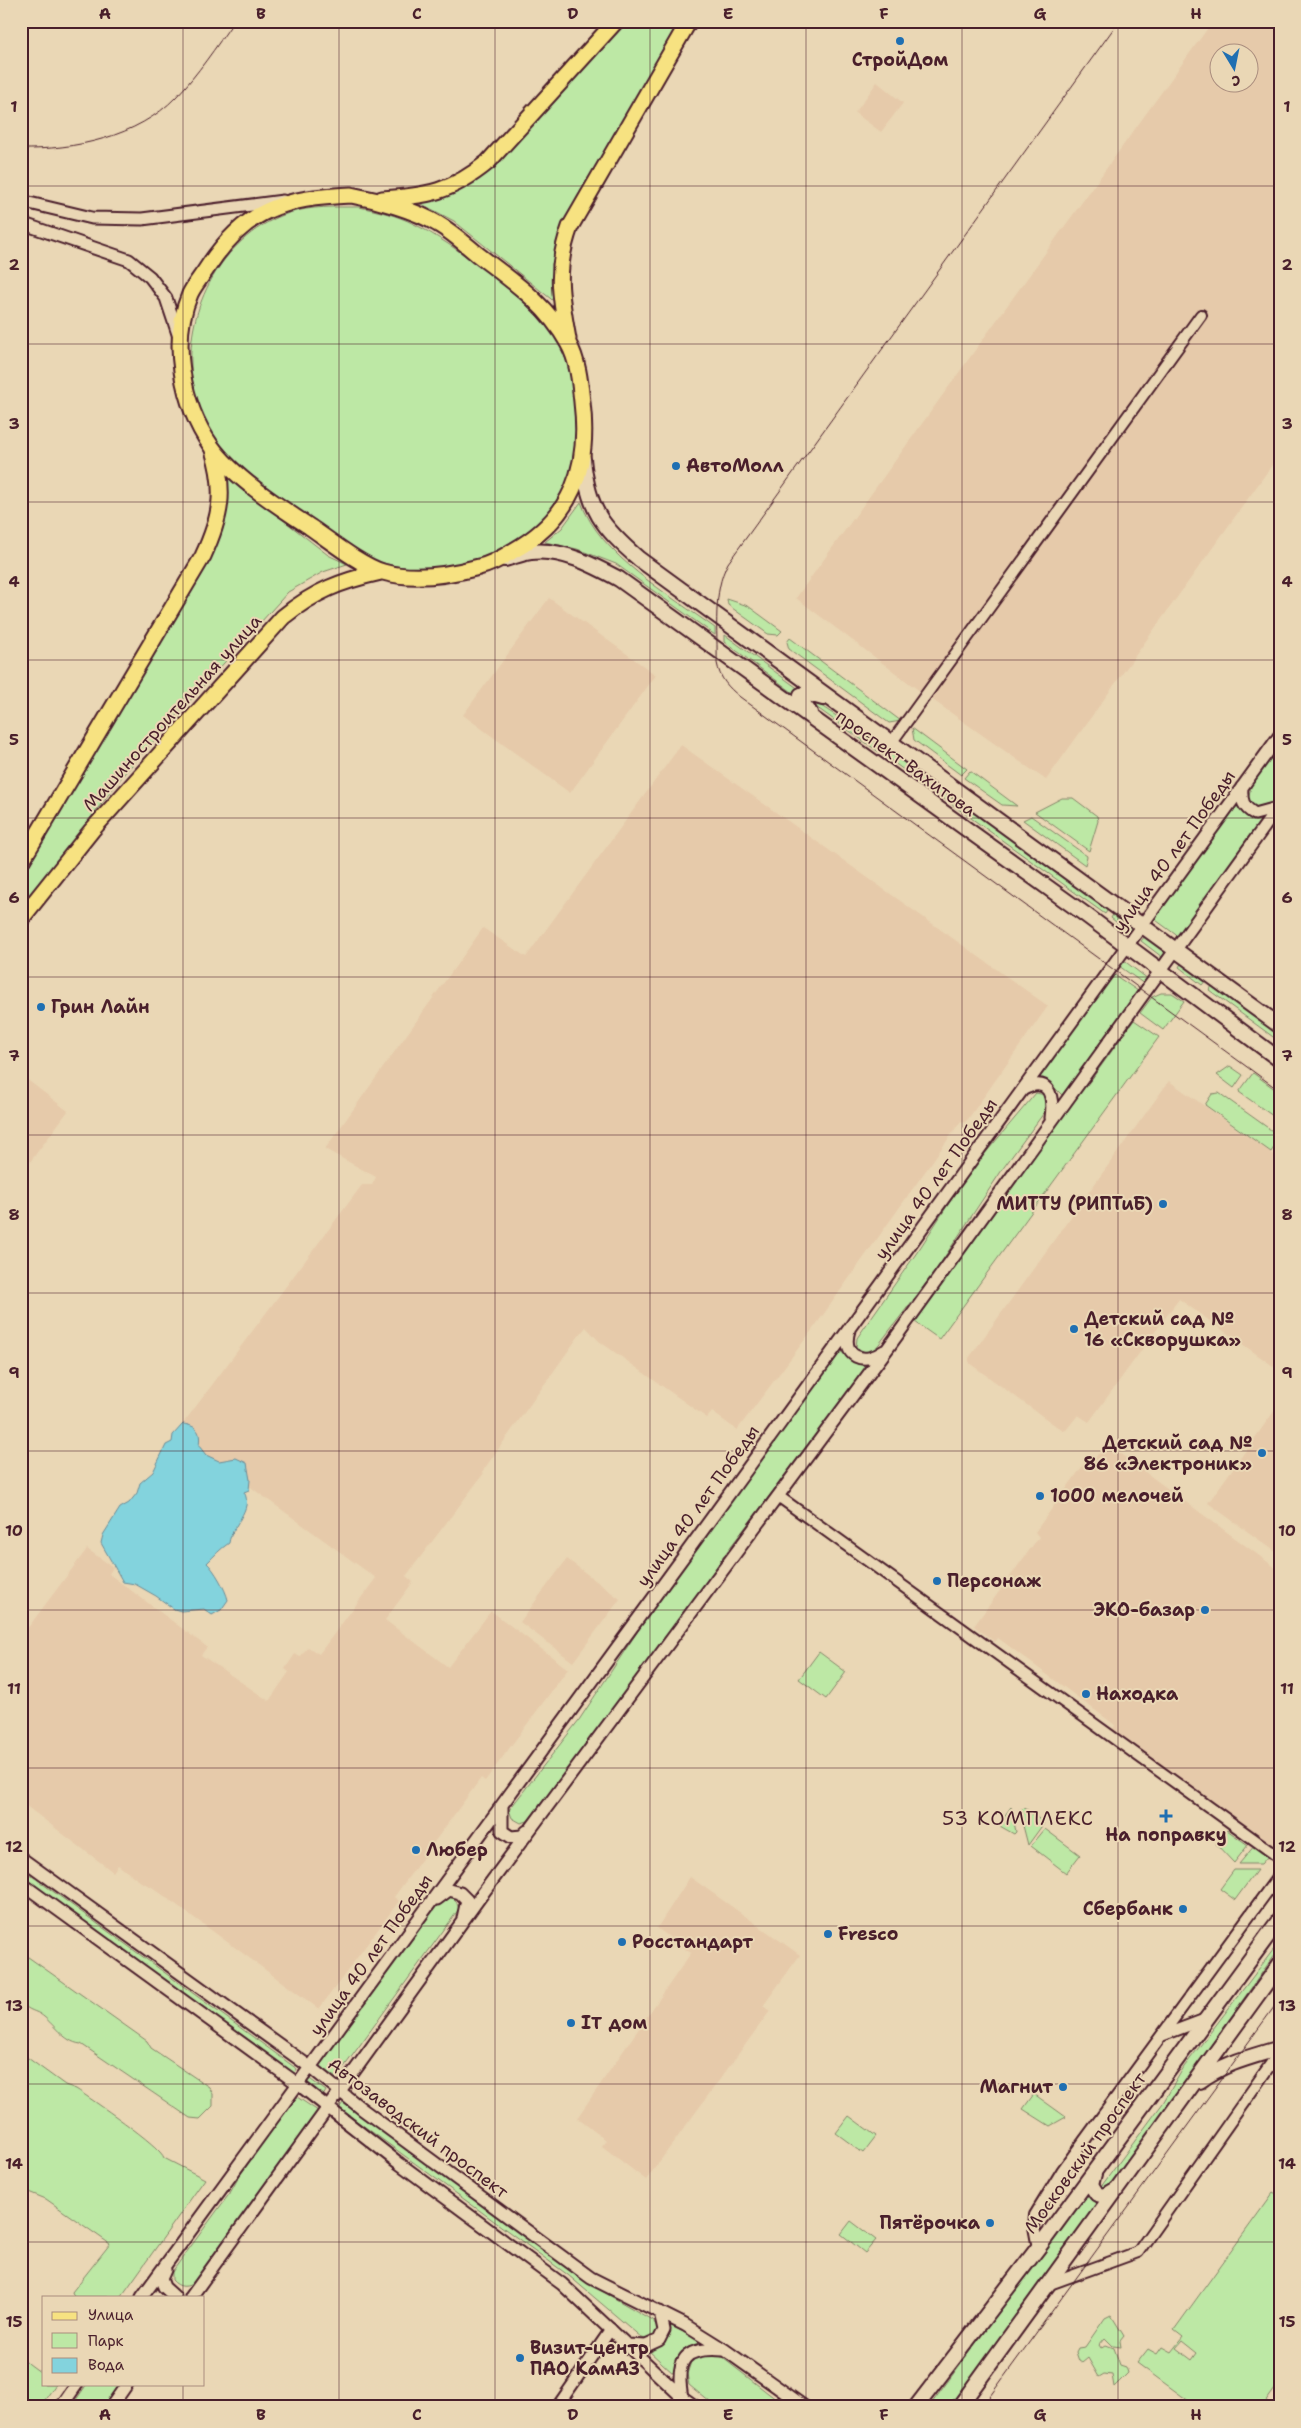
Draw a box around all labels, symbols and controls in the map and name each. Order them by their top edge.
text: A [99,3,111,24]
text: B [256,3,266,24]
text: C [412,3,422,24]
text: D [567,3,579,24]
text: E [723,3,733,24]
text: F [879,3,889,24]
text: G [1034,3,1047,24]
text: H [1190,3,1202,24]
marker: СтройДом [894,35,906,47]
north arrow [1208,42,1258,92]
place label: СтройДом [852,48,948,72]
text: С [1230,71,1242,90]
text: 1 [10,96,18,117]
text: 1 [1283,96,1291,117]
text: 2 [8,254,20,275]
text: 2 [1281,254,1293,275]
text: 3 [8,413,20,434]
text: 3 [1281,413,1293,434]
place label: АвтоМолл [686,454,784,478]
marker: АвтоМолл [670,460,682,472]
text: 4 [8,571,20,592]
text: 4 [1281,571,1293,592]
street label: Машиностроительная улица [77,609,267,817]
street label: проспект Вахитова [831,704,981,822]
text: 5 [9,729,19,750]
text: 5 [1282,729,1292,750]
street label: улица 40 лет Победы [1107,765,1241,937]
text: 6 [8,887,20,908]
text: 6 [1281,887,1293,908]
place label: Грин Лайн [51,995,150,1019]
marker: Грин Лайн [35,1001,47,1013]
text: 7 [8,1045,20,1066]
text: 7 [1281,1045,1293,1066]
street label: улица 40 лет Победы [869,1093,1003,1265]
place label: МИТТУ (РИПТиБ) [996,1192,1153,1216]
marker: МИТТУ (РИПТиБ) [1157,1198,1169,1210]
text: 8 [8,1204,20,1225]
text: 8 [1281,1204,1293,1225]
place label: Детский сад № 16 «Скворушка» [1084,1307,1241,1352]
marker: Детский сад № 16 «Скворушка» [1068,1323,1080,1335]
text: 9 [8,1362,20,1383]
text: 9 [1281,1362,1293,1383]
street label: улица 40 лет Победы [631,1420,765,1592]
place label: Детский сад № 86 «Электроник» [1084,1431,1252,1476]
marker: Детский сад № 86 «Электроник» [1256,1447,1268,1459]
place label: 1000 мелочей [1050,1484,1184,1508]
marker: 1000 мелочей [1034,1490,1046,1502]
text: 10 [5,1520,23,1541]
text: 10 [1278,1520,1296,1541]
place label: Персонаж [947,1569,1042,1593]
marker: Персонаж [931,1575,943,1587]
place label: ЭКО-базар [1093,1598,1195,1622]
marker: ЭКО-базар [1199,1604,1211,1616]
text: 11 [7,1678,21,1699]
text: 11 [1280,1678,1294,1699]
place label: Находка [1096,1682,1179,1706]
marker: Находка [1080,1688,1092,1700]
district label: 53 КОМПЛЕКС [942,1805,1094,1831]
marker: На поправку [1160,1810,1172,1822]
place label: На поправку [1105,1823,1227,1847]
text: 12 [5,1836,23,1857]
text: 12 [1278,1836,1296,1857]
place label: Любер [426,1838,488,1862]
marker: Любер [410,1844,422,1856]
street label: улица 40 лет Победы [304,1869,438,2041]
place label: Сбербанк [1083,1897,1173,1921]
marker: Сбербанк [1177,1903,1189,1915]
place label: Fresco [838,1922,898,1946]
marker: Fresco [822,1928,834,1940]
place label: Росстандарт [632,1930,753,1954]
marker: Росстандарт [616,1936,628,1948]
text: 13 [5,1995,23,2016]
text: 13 [1278,1995,1296,2016]
place label: IT дом [581,2011,647,2035]
marker: IT дом [565,2017,577,2029]
street label: Автозаводский проспект [323,2052,514,2204]
street label: Московский проспект [1018,2067,1152,2238]
place label: Магнит [979,2075,1053,2099]
marker: Магнит [1057,2081,1069,2093]
text: 14 [5,2153,23,2174]
text: 14 [1278,2153,1296,2174]
place label: Пятёрочка [880,2211,981,2235]
marker: Пятёрочка [984,2217,996,2229]
legend [42,2296,205,2386]
text: Улица [88,2305,134,2325]
text: 15 [5,2311,23,2332]
text: 15 [1278,2311,1296,2332]
text: Парк [88,2331,124,2351]
place label: Визит-центр ПАО КамАЗ [530,2336,649,2381]
marker: Визит-центр ПАО КамАЗ [514,2352,526,2364]
text: Вода [88,2355,125,2375]
text: A [99,2404,111,2425]
text: B [256,2404,266,2425]
text: C [412,2404,422,2425]
text: D [567,2404,579,2425]
text: E [723,2404,733,2425]
text: F [879,2404,889,2425]
text: G [1034,2404,1047,2425]
text: H [1190,2404,1202,2425]

